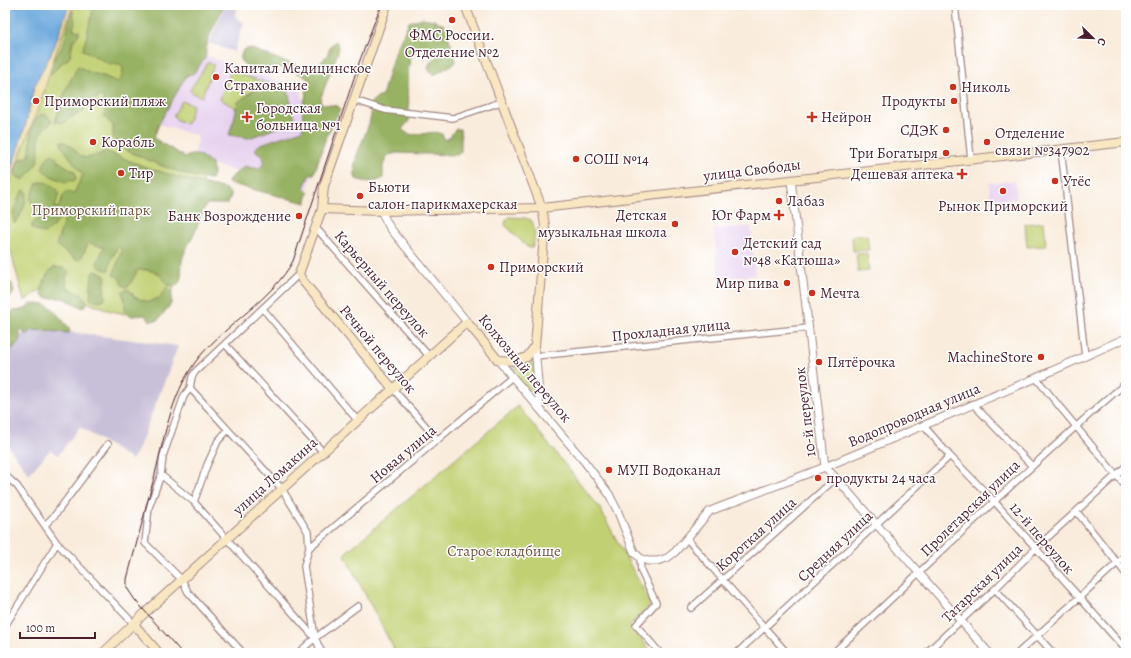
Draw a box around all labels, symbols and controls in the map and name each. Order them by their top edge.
marker: ФМС России. Отделение №2 [447,15,457,25]
north arrow [1073,18,1113,58]
place label: ФМС России. Отделение №2 [405,25,499,62]
text: С [1093,36,1110,48]
place label: Капитал Медицинское Страхование [224,58,371,95]
marker: Капитал Медицинское Страхование [211,72,221,82]
place label: Николь [961,77,1010,97]
marker: Николь [948,82,958,92]
place label: Приморский пляж [44,91,166,111]
place label: Продукты [881,91,946,111]
marker: Приморский пляж [31,96,41,106]
marker: Продукты [949,96,959,106]
place label: Городская больница №1 [256,98,341,135]
place label: Нейрон [821,107,872,127]
marker: Городская больница №1 [241,111,253,123]
marker: Нейрон [806,111,818,123]
place label: СДЭК [900,120,938,140]
place label: Отделение связи №347902 [995,123,1090,160]
marker: СДЭК [941,125,951,135]
place label: Корабль [101,132,155,152]
marker: Корабль [88,137,98,147]
marker: Отделение связи №347902 [982,137,992,147]
place label: Три Богатыря [849,143,938,163]
marker: Три Богатыря [941,148,951,158]
place label: СОШ №14 [584,149,649,169]
marker: СОШ №14 [571,154,581,164]
street label: улица Свободы [701,154,802,186]
place label: Тир [129,163,154,183]
place label: Дешевая аптека [851,164,954,184]
marker: Тир [116,168,126,178]
marker: Дешевая аптека [957,169,967,179]
place label: Утёс [1063,171,1091,191]
marker: Утёс [1050,176,1060,186]
place label: Бьюти салон-парикмахерская [368,177,518,214]
marker: Рынок Приморский [998,186,1008,196]
marker: Бьюти салон-парикмахерская [355,191,365,201]
place label: Лабаз [787,191,825,211]
marker: Лабаз [774,196,784,206]
place label: Рынок Приморский [938,196,1068,216]
park label: Приморский парк [32,200,151,220]
place label: Детская музыкальная школа [538,205,667,242]
place label: Юг Фарм [711,205,771,225]
place label: Банк Возрождение [168,206,291,226]
marker: Юг Фарм [774,210,784,220]
marker: Банк Возрождение [294,211,304,221]
marker: Детская музыкальная школа [670,219,680,229]
street label: Карьерный переулок [330,226,434,342]
place label: Детский сад №48 «Катюша» [743,233,841,270]
marker: Детский сад №48 «Катюша» [730,247,740,257]
place label: Приморский [499,257,584,277]
marker: Приморский [486,262,496,272]
place label: Мир пива [715,273,779,293]
marker: Мир пива [782,278,792,288]
place label: Мечта [820,283,860,303]
marker: Мечта [807,288,817,298]
street label: Речной переулок [335,301,421,397]
street label: Колхозный переулок [474,310,576,426]
street label: Прохладная улица [611,314,731,346]
place label: MachineStore [947,347,1033,367]
place label: Пятёрочка [827,352,896,372]
marker: MachineStore [1036,352,1046,362]
marker: Пятёрочка [814,357,824,367]
street label: 10-й переулок [790,366,820,458]
street label: Водопроводная улица [845,378,983,452]
street label: Новая улица [365,420,441,488]
street label: улица Ломакина [228,433,322,520]
street label: Пролетарская улица [916,455,1024,561]
place label: МУП Водоканал [617,460,721,480]
marker: МУП Водоканал [604,465,614,475]
place label: продукты 24 часа [826,468,936,488]
marker: продукты 24 часа [813,473,823,483]
street label: Короткая улица [711,492,801,575]
street label: 12-й переулок [1005,498,1079,578]
street label: Средняя улица [793,506,877,586]
street label: Татарская улица [937,539,1027,627]
park label: Старое кладбище [447,541,561,561]
scale bar [20,614,95,640]
text: 100 m [26,620,55,636]

